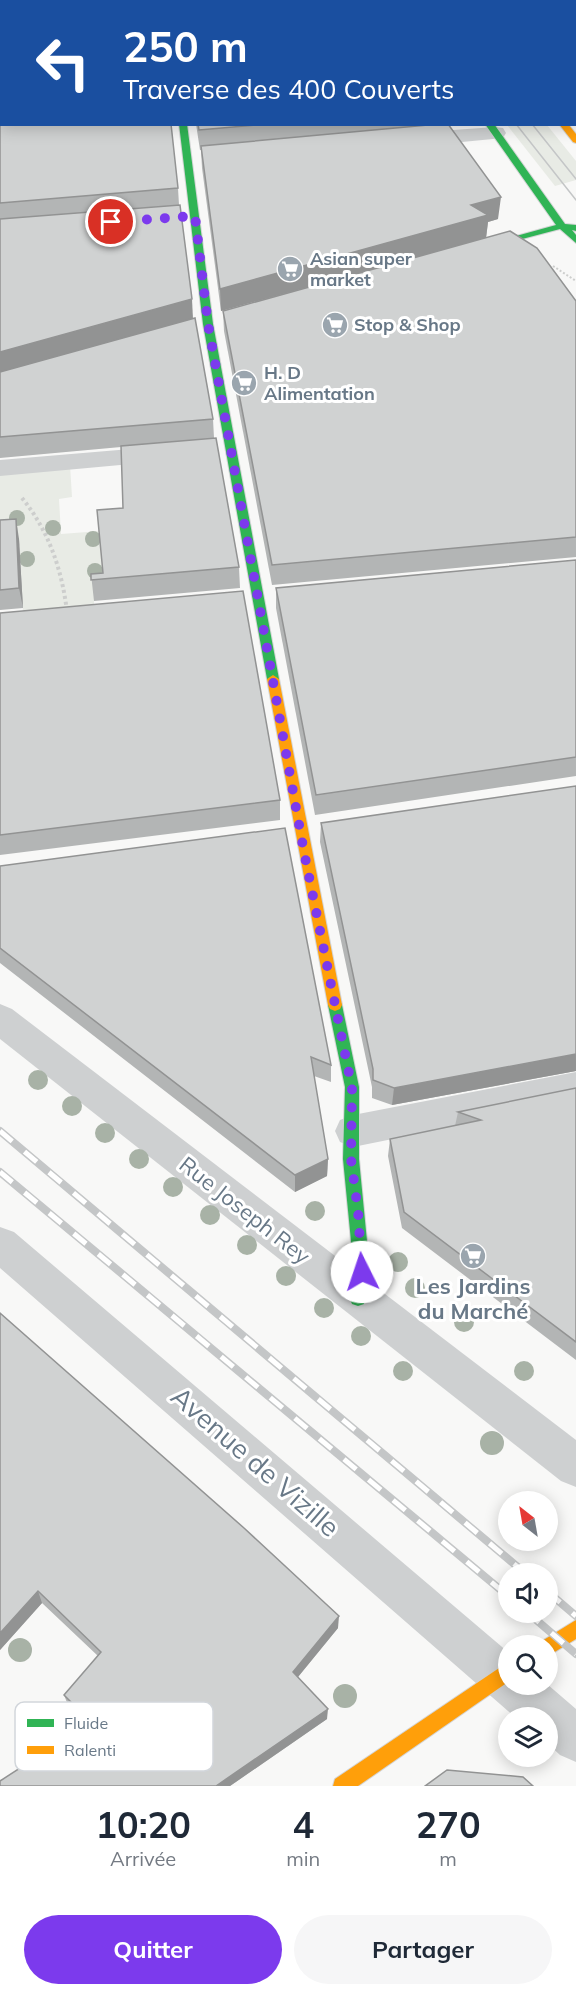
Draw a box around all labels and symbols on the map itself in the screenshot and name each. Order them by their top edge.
pin [85,196,136,247]
place label: Asian super market [310,247,413,291]
supermarket icon: Asian super market [275,254,305,284]
supermarket icon: Stop & Shop [320,310,350,340]
place label: Stop & Shop [354,313,461,336]
place label: H. D Alimentation [264,361,375,405]
supermarket icon: H. D Alimentation [229,368,259,398]
street label: Rue Joseph Rey [174,1150,316,1270]
position arrow [330,1240,394,1304]
supermarket icon: Les Jardins du Marché [458,1241,488,1271]
place label: Les Jardins du Marché [415,1272,531,1325]
street label: Avenue de Vizille [164,1379,347,1544]
north arrow [498,1491,558,1551]
legend [15,1702,213,1771]
text: Fluide [64,1713,108,1733]
text: Ralenti [64,1740,116,1760]

